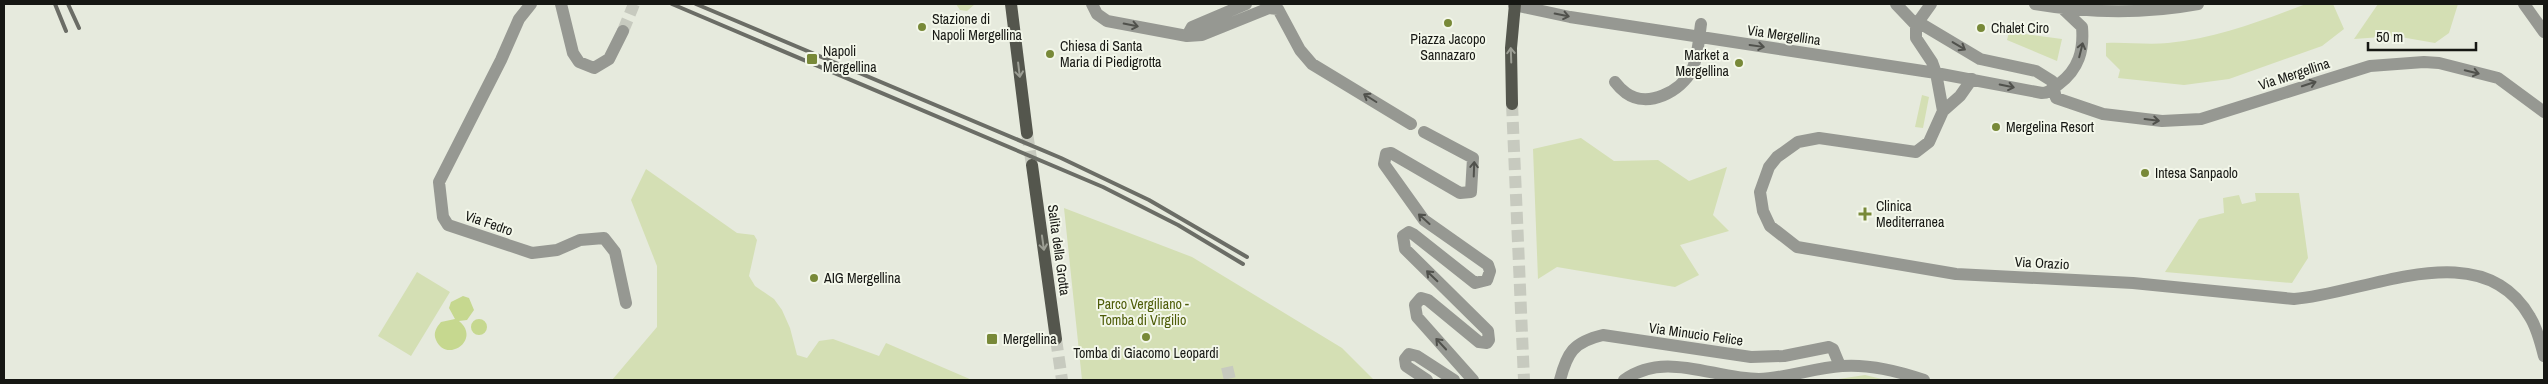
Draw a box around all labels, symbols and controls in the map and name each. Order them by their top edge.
place label: Stazione di Napoli Mergellina [932,10,1023,44]
one-way arrow [1553,11,1569,21]
marker: Piazza Jacopo Sannazaro [1442,17,1454,29]
place label: Chalet Ciro [1991,19,2049,37]
scale bar [2368,20,2476,52]
marker: Stazione di Napoli Mergellina [916,21,928,33]
one-way arrow [1123,21,1139,31]
street label: Via Mergellina [1746,21,1822,49]
marker: Chalet Ciro [1975,22,1987,34]
text: 50 m [2376,26,2403,47]
place label: Piazza Jacopo Sannazaro [1410,30,1486,64]
place label: Chiesa di Santa Maria di Piedigrotta [1060,37,1162,71]
one-way arrow [1749,41,1765,51]
place label: Napoli Mergellina [823,42,877,76]
one-way arrow [1951,42,1965,52]
one-way arrow [2077,42,2086,58]
place label: Market a Mergellina [1675,46,1730,80]
one-way arrow [1506,47,1516,64]
marker: Chiesa di Santa Maria di Piedigrotta [1044,48,1056,60]
marker: Napoli Mergellina [805,52,819,66]
street label: Via Mergellina [2256,54,2332,94]
marker: Market a Mergellina [1733,57,1745,69]
one-way arrow [1014,61,1024,77]
one-way arrow [2463,68,2479,77]
one-way arrow [2300,79,2316,88]
one-way arrow [1998,82,2014,92]
one-way arrow [1363,93,1377,103]
one-way arrow [2143,115,2159,125]
place label: Mergelina Resort [2006,118,2094,136]
marker: Mergelina Resort [1990,121,2002,133]
one-way arrow [1469,161,1478,177]
place label: Intesa Sanpaolo [2155,164,2238,182]
marker: Intesa Sanpaolo [2139,167,2151,179]
place label: Clinica Mediterranea [1876,197,1945,231]
street label: Salita della Grotta [1044,203,1074,297]
street label: Via Fedro [463,206,515,240]
marker: Clinica Mediterranea [1858,207,1872,221]
one-way arrow [1417,213,1430,225]
one-way arrow [1038,235,1048,251]
street label: Via Orazio [2014,253,2070,273]
place label: AIG Mergellina [823,269,901,287]
one-way arrow [1426,270,1439,282]
marker: AIG Mergellina [808,272,820,284]
park label: Parco Vergiliano - Tomba di Virgilio [1097,295,1189,329]
street label: Via Minucio Felice [1648,318,1744,350]
place label: Mergellina [1003,330,1057,348]
marker: Tomba di Giacomo Leopardi [1140,331,1152,343]
marker: Mergellina [985,332,999,346]
one-way arrow [1435,337,1447,350]
place label: Tomba di Giacomo Leopardi [1073,344,1219,362]

